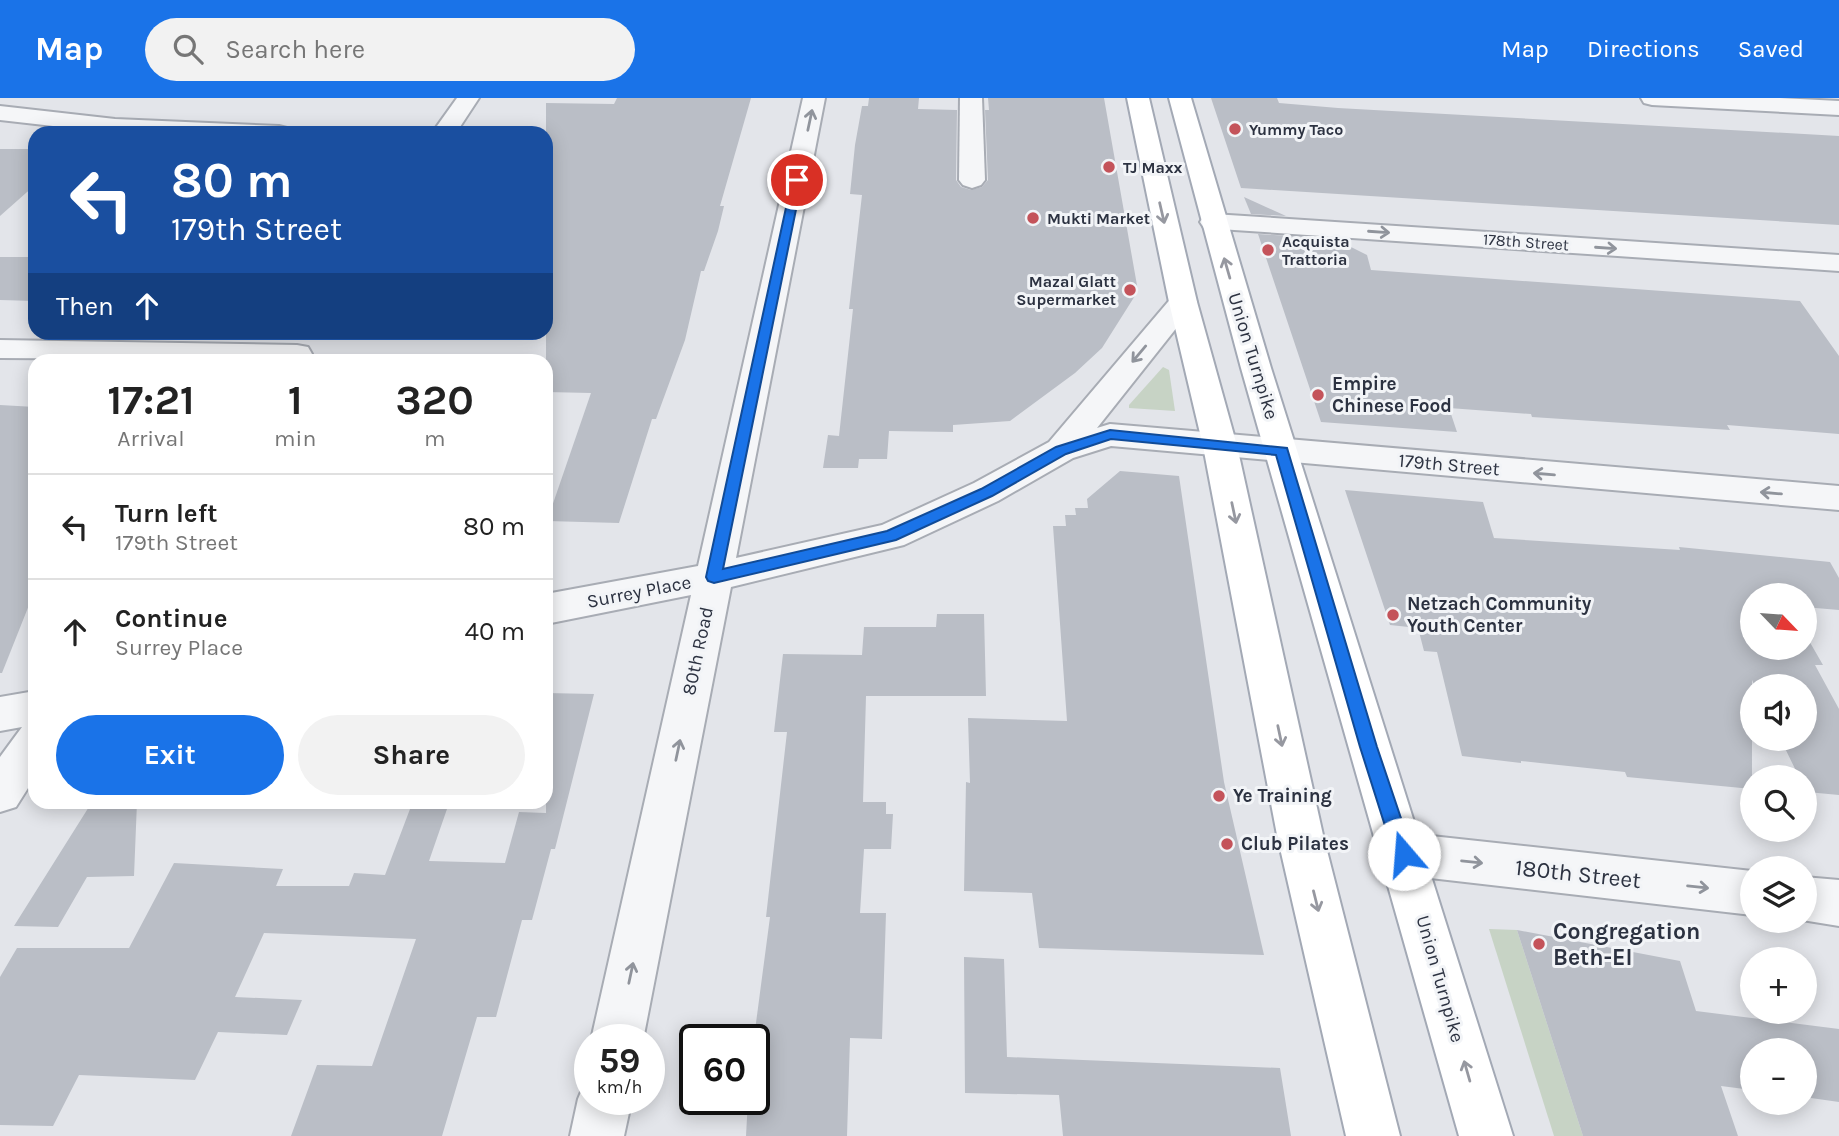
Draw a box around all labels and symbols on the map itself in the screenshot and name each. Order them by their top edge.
one-way arrow [803,109,817,132]
place label: Yummy Taco [1249,120,1343,139]
marker: Yummy Taco [1227,121,1243,137]
pin [767,150,827,210]
place label: TJ Maxx [1123,158,1183,177]
marker: TJ Maxx [1101,159,1117,175]
one-way arrow [1156,201,1170,224]
place label: Mukti Market [1047,209,1150,228]
marker: Mukti Market [1025,210,1041,226]
one-way arrow [1367,226,1390,239]
street label: 178th Street [1482,230,1570,254]
place label: Acquista Trattoria [1282,232,1350,269]
one-way arrow [1594,241,1617,254]
marker: Acquista Trattoria [1260,242,1276,258]
one-way arrow [1219,258,1232,280]
place label: Mazal Glatt Supermarket [1016,272,1116,309]
marker: Mazal Glatt Supermarket [1122,282,1138,298]
street label: Union Turnpike [1223,290,1283,422]
one-way arrow [1131,345,1147,363]
place label: Empire Chinese Food [1332,373,1452,417]
marker: Empire Chinese Food [1310,387,1326,403]
street label: 179th Street [1397,450,1501,480]
one-way arrow [1534,467,1556,480]
one-way arrow [1760,486,1783,499]
one-way arrow [1228,501,1241,524]
street label: Surrey Place [585,571,693,613]
north arrow [1740,583,1816,660]
place label: Netzach Community Youth Center [1407,593,1592,637]
street label: 80th Road [678,605,718,697]
marker: Netzach Community Youth Center [1385,607,1401,623]
one-way arrow [1273,724,1287,747]
one-way arrow [671,739,685,762]
place label: Ye Training [1233,785,1332,807]
marker: Ye Training [1211,788,1227,804]
position arrow [1367,817,1441,891]
place label: Club Pilates [1241,833,1349,855]
marker: Club Pilates [1219,836,1235,852]
street label: 180th Street [1514,854,1643,894]
one-way arrow [1460,855,1482,868]
one-way arrow [1686,881,1708,894]
one-way arrow [1310,889,1323,912]
street label: Union Turnpike [1411,913,1469,1045]
place label: Congregation Beth-El [1553,918,1700,971]
marker: Congregation Beth-El [1531,936,1547,952]
one-way arrow [625,962,639,985]
speed limit sign: 60 [679,1024,770,1115]
one-way arrow [1460,1060,1473,1082]

